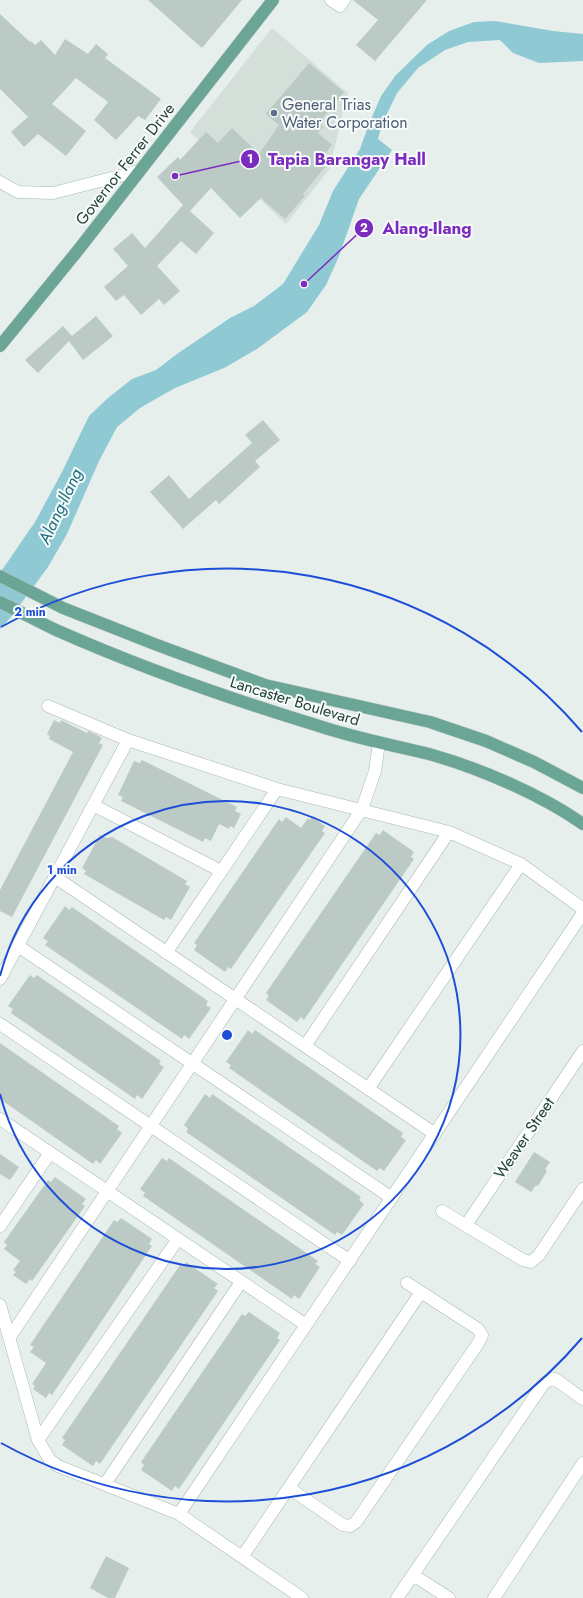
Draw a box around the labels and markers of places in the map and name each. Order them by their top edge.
place label: General Trias Water Corporation [282,93,408,134]
marker: General Trias Water Corporation [269,108,279,118]
callout: Tapia Barangay Hall [240,145,434,174]
callout: Alang-Ilang [354,213,479,242]
centre of rings [220,1028,234,1042]

